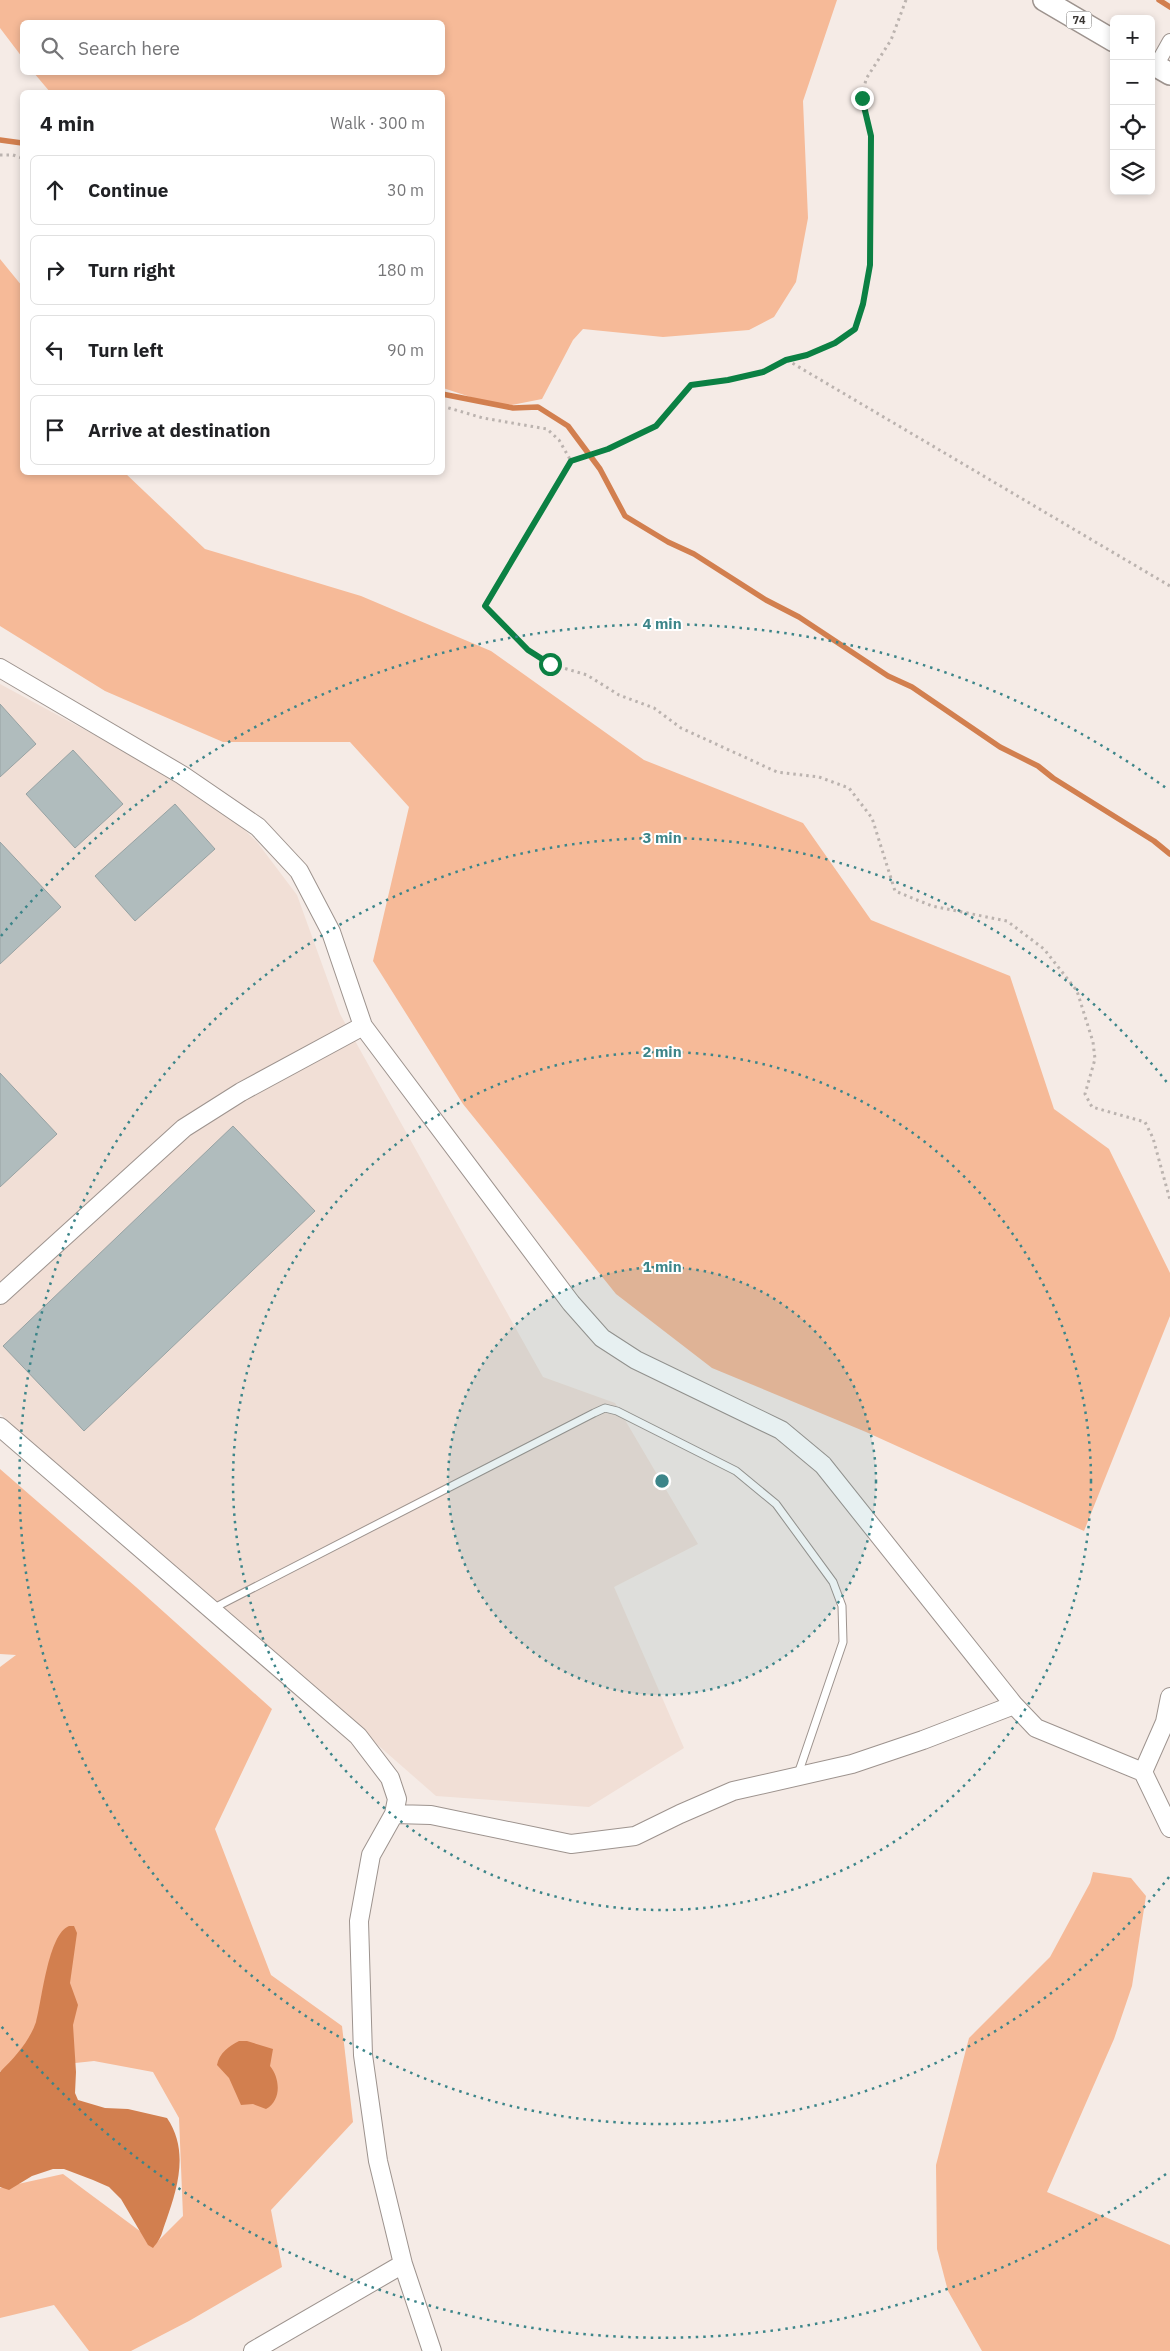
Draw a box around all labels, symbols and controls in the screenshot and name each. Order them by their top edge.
road number: 74 [1066,12,1092,28]
map controls [1110,15,1155,195]
button: + [1110,15,1155,60]
search box [20,20,445,75]
icon: search [38,34,66,62]
text: Search here [78,36,180,60]
button: − [1110,60,1155,105]
route end [851,87,874,110]
button: locate [1110,105,1155,150]
text: 4 min [40,109,95,137]
text: Walk · 300 m [330,113,425,133]
button: layers [1110,150,1155,195]
icon: ahead [41,176,69,204]
text: Continue [88,178,168,202]
text: 30 m [387,180,424,200]
icon: right [41,256,69,284]
text: Turn right [88,258,175,282]
text: 180 m [377,260,424,280]
icon: left [41,336,69,364]
text: Turn left [88,338,164,362]
text: 90 m [387,340,424,360]
icon: arrive [41,416,69,444]
text: Arrive at destination [88,418,271,442]
text: 4 min [642,614,682,633]
route start [539,653,562,676]
text: 3 min [642,828,682,847]
text: 2 min [642,1042,682,1061]
text: 1 min [642,1257,682,1276]
centre of rings [653,1472,671,1490]

